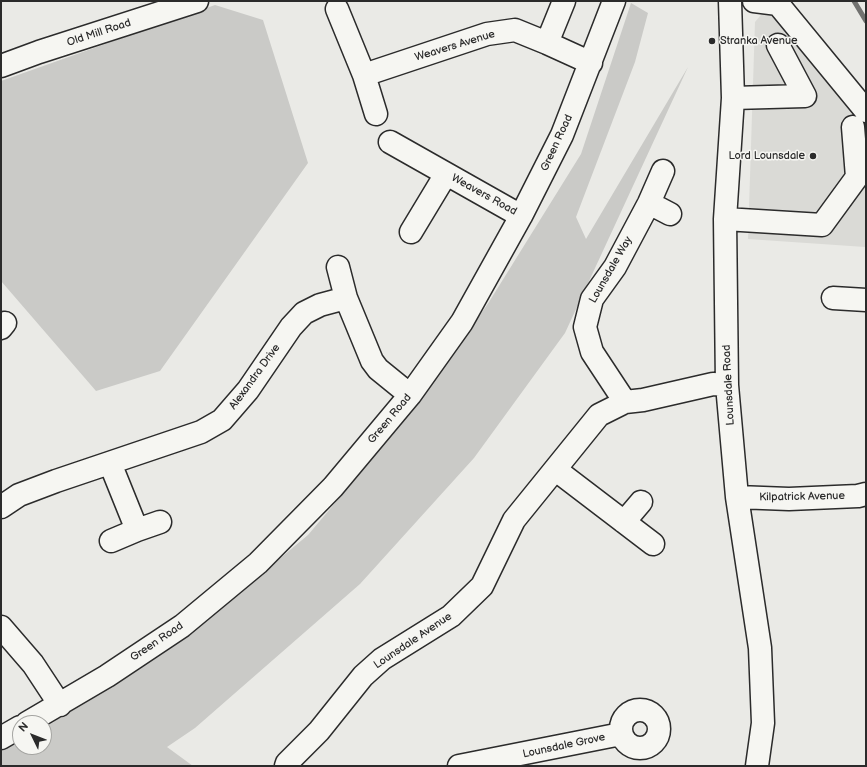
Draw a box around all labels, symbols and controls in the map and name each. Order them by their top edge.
street label: Old Mill Road [65,16,133,50]
street label: Weavers Avenue [413,28,497,64]
place label: Stranka Avenue [720,34,798,48]
marker: Stranka Avenue [707,36,717,46]
street label: Green Road [538,113,576,173]
place label: Lord Lounsdale [728,149,805,163]
marker: Lord Lounsdale [808,151,818,161]
street label: Weavers Road [449,172,519,218]
street label: Lounsdale Way [587,234,635,306]
street label: Alexandra Drive [227,342,283,412]
street label: Lounsdale Road [720,344,738,426]
street label: Green Road [365,391,415,447]
street label: Kilpatrick Avenue [759,490,845,504]
street label: Lounsdale Avenue [371,610,455,672]
street label: Green Road [128,620,186,664]
north arrow [12,715,52,755]
text: N [16,720,31,735]
street label: Lounsdale Grove [521,731,607,761]

